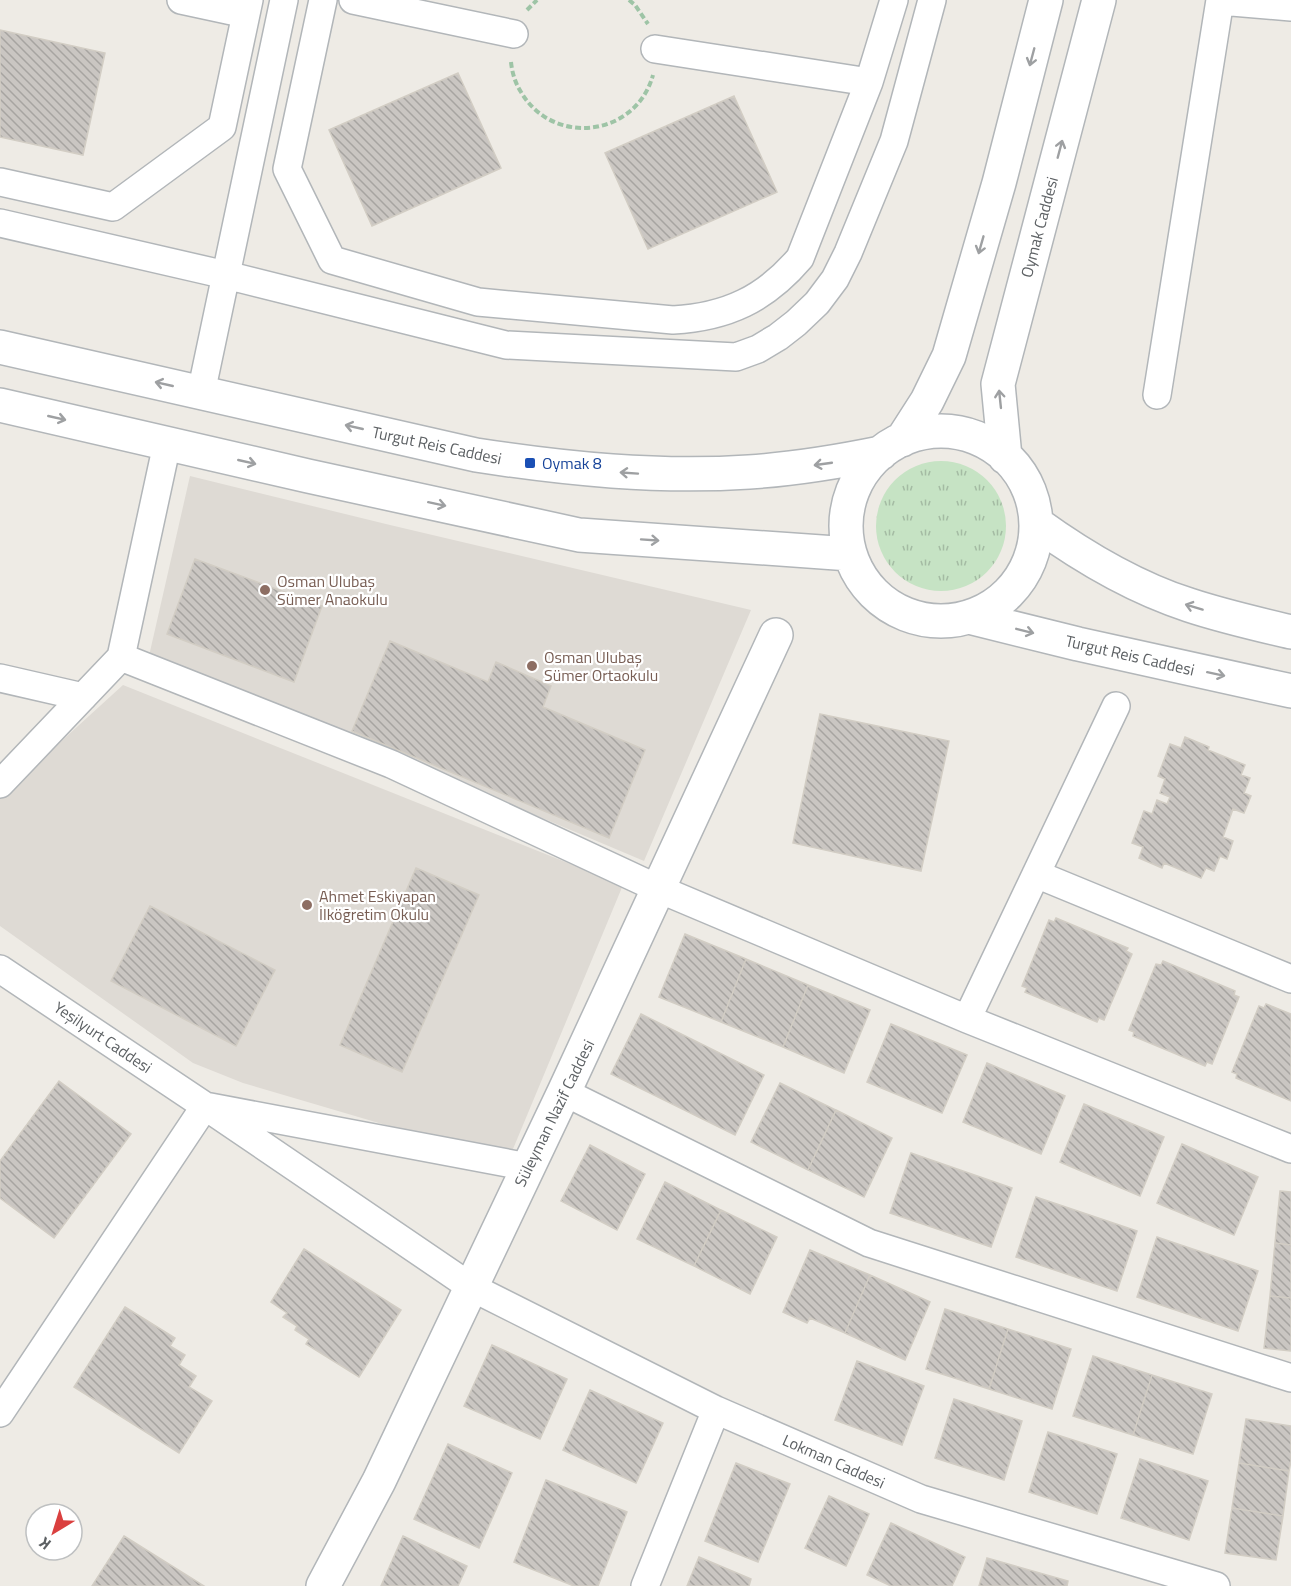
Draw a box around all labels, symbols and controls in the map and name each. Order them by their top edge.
one-way arrow [1025,47,1037,66]
one-way arrow [1054,140,1066,159]
street label: Oymak Caddesi [1014,174,1064,280]
one-way arrow [975,235,986,254]
one-way arrow [154,378,174,389]
one-way arrow [994,389,1005,409]
one-way arrow [47,413,66,425]
street label: Turgut Reis Caddesi [370,420,504,470]
one-way arrow [345,421,364,432]
place label: Oymak 8 [542,451,602,475]
marker: Oymak 8 [523,456,537,470]
one-way arrow [237,457,256,468]
one-way arrow [814,458,833,469]
one-way arrow [619,467,639,478]
one-way arrow [427,499,447,510]
one-way arrow [640,534,659,545]
place label: Osman Ulubaş Sümer Anaokulu [277,569,388,611]
marker: Osman Ulubaş Sümer Anaokulu [258,583,272,597]
one-way arrow [1185,601,1204,612]
one-way arrow [1016,626,1035,637]
street label: Turgut Reis Caddesi [1063,628,1197,682]
place label: Osman Ulubaş Sümer Ortaokulu [544,645,658,687]
marker: Osman Ulubaş Sümer Ortaokulu [525,659,539,673]
one-way arrow [1206,669,1225,681]
place label: Ahmet Eskiyapan İlköğretim Okulu [319,884,436,926]
marker: Ahmet Eskiyapan İlköğretim Okulu [300,898,314,912]
street label: Yeşilyurt Caddesi [49,995,157,1079]
street label: Süleyman Nazif Caddesi [508,1035,600,1191]
street label: Lokman Caddesi [779,1428,889,1494]
north arrow [24,1502,84,1562]
text: K [33,1531,56,1556]

